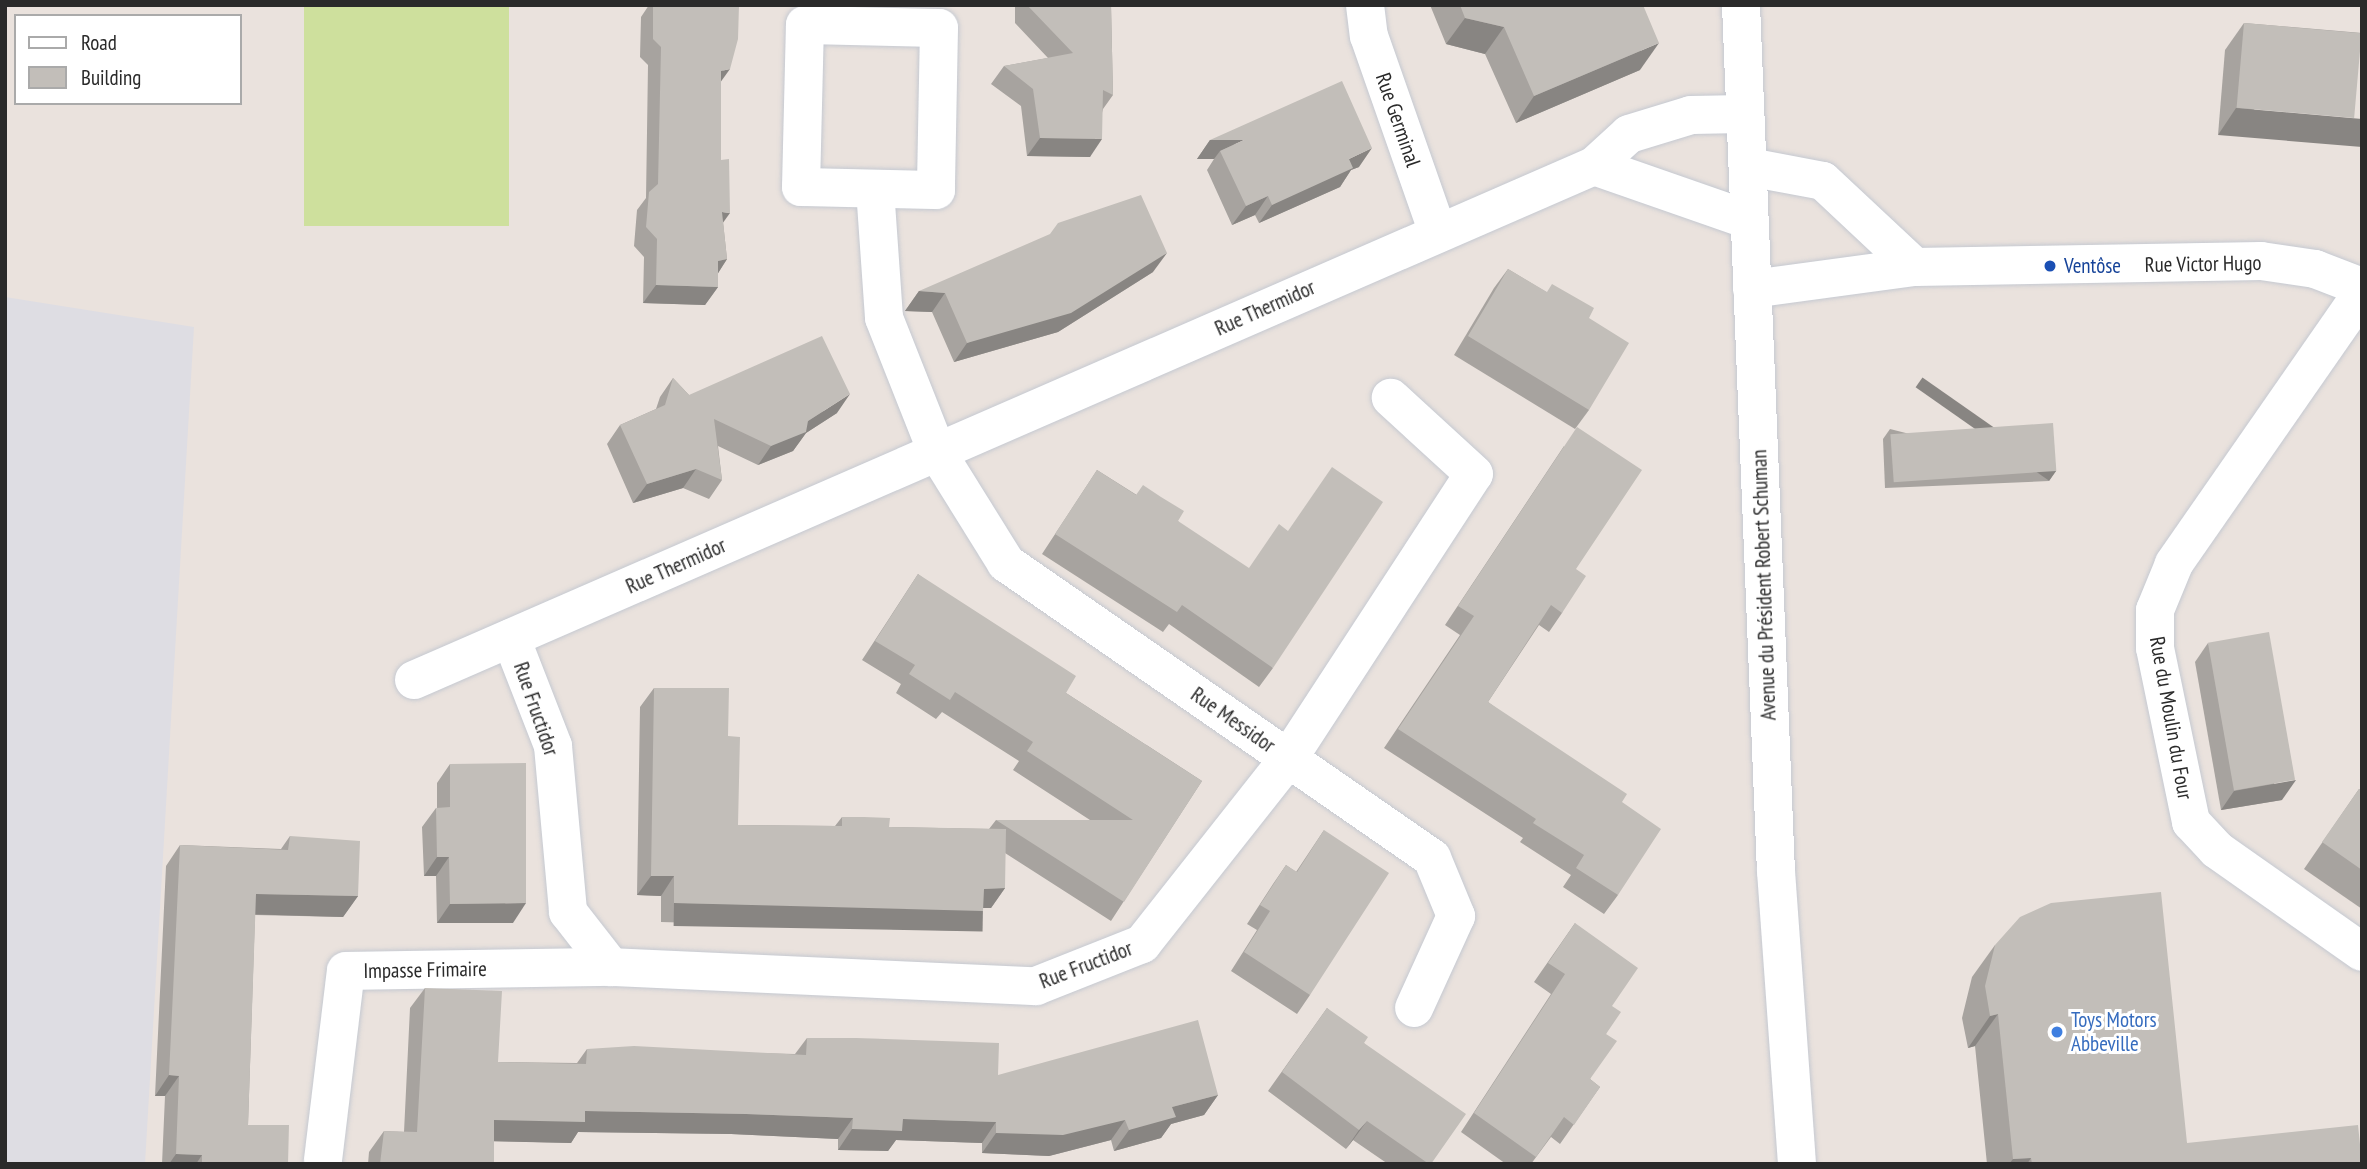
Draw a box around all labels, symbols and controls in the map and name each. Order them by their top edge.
legend [14,14,242,105]
text: Road [81,29,117,56]
text: Building [81,64,141,91]
street label: Rue Germinal [1370,70,1426,170]
street label: Rue Victor Hugo [2144,250,2262,278]
place label: Ventôse [2064,253,2121,279]
marker: Ventôse [2042,258,2058,274]
street label: Rue Thermidor [1211,275,1319,341]
street label: Avenue du Président Robert Schuman [1747,449,1781,721]
street label: Rue Thermidor [622,533,730,599]
street label: Rue du Moulin du Four [2144,635,2198,801]
street label: Rue Fructidor [508,659,564,759]
street label: Rue Messidor [1186,682,1280,758]
street label: Rue Fructidor [1036,936,1136,994]
street label: Impasse Frimaire [363,956,487,984]
place label: Toys Motors Abbeville [2071,1007,2157,1057]
marker: Toys Motors Abbeville [2049,1024,2065,1040]

